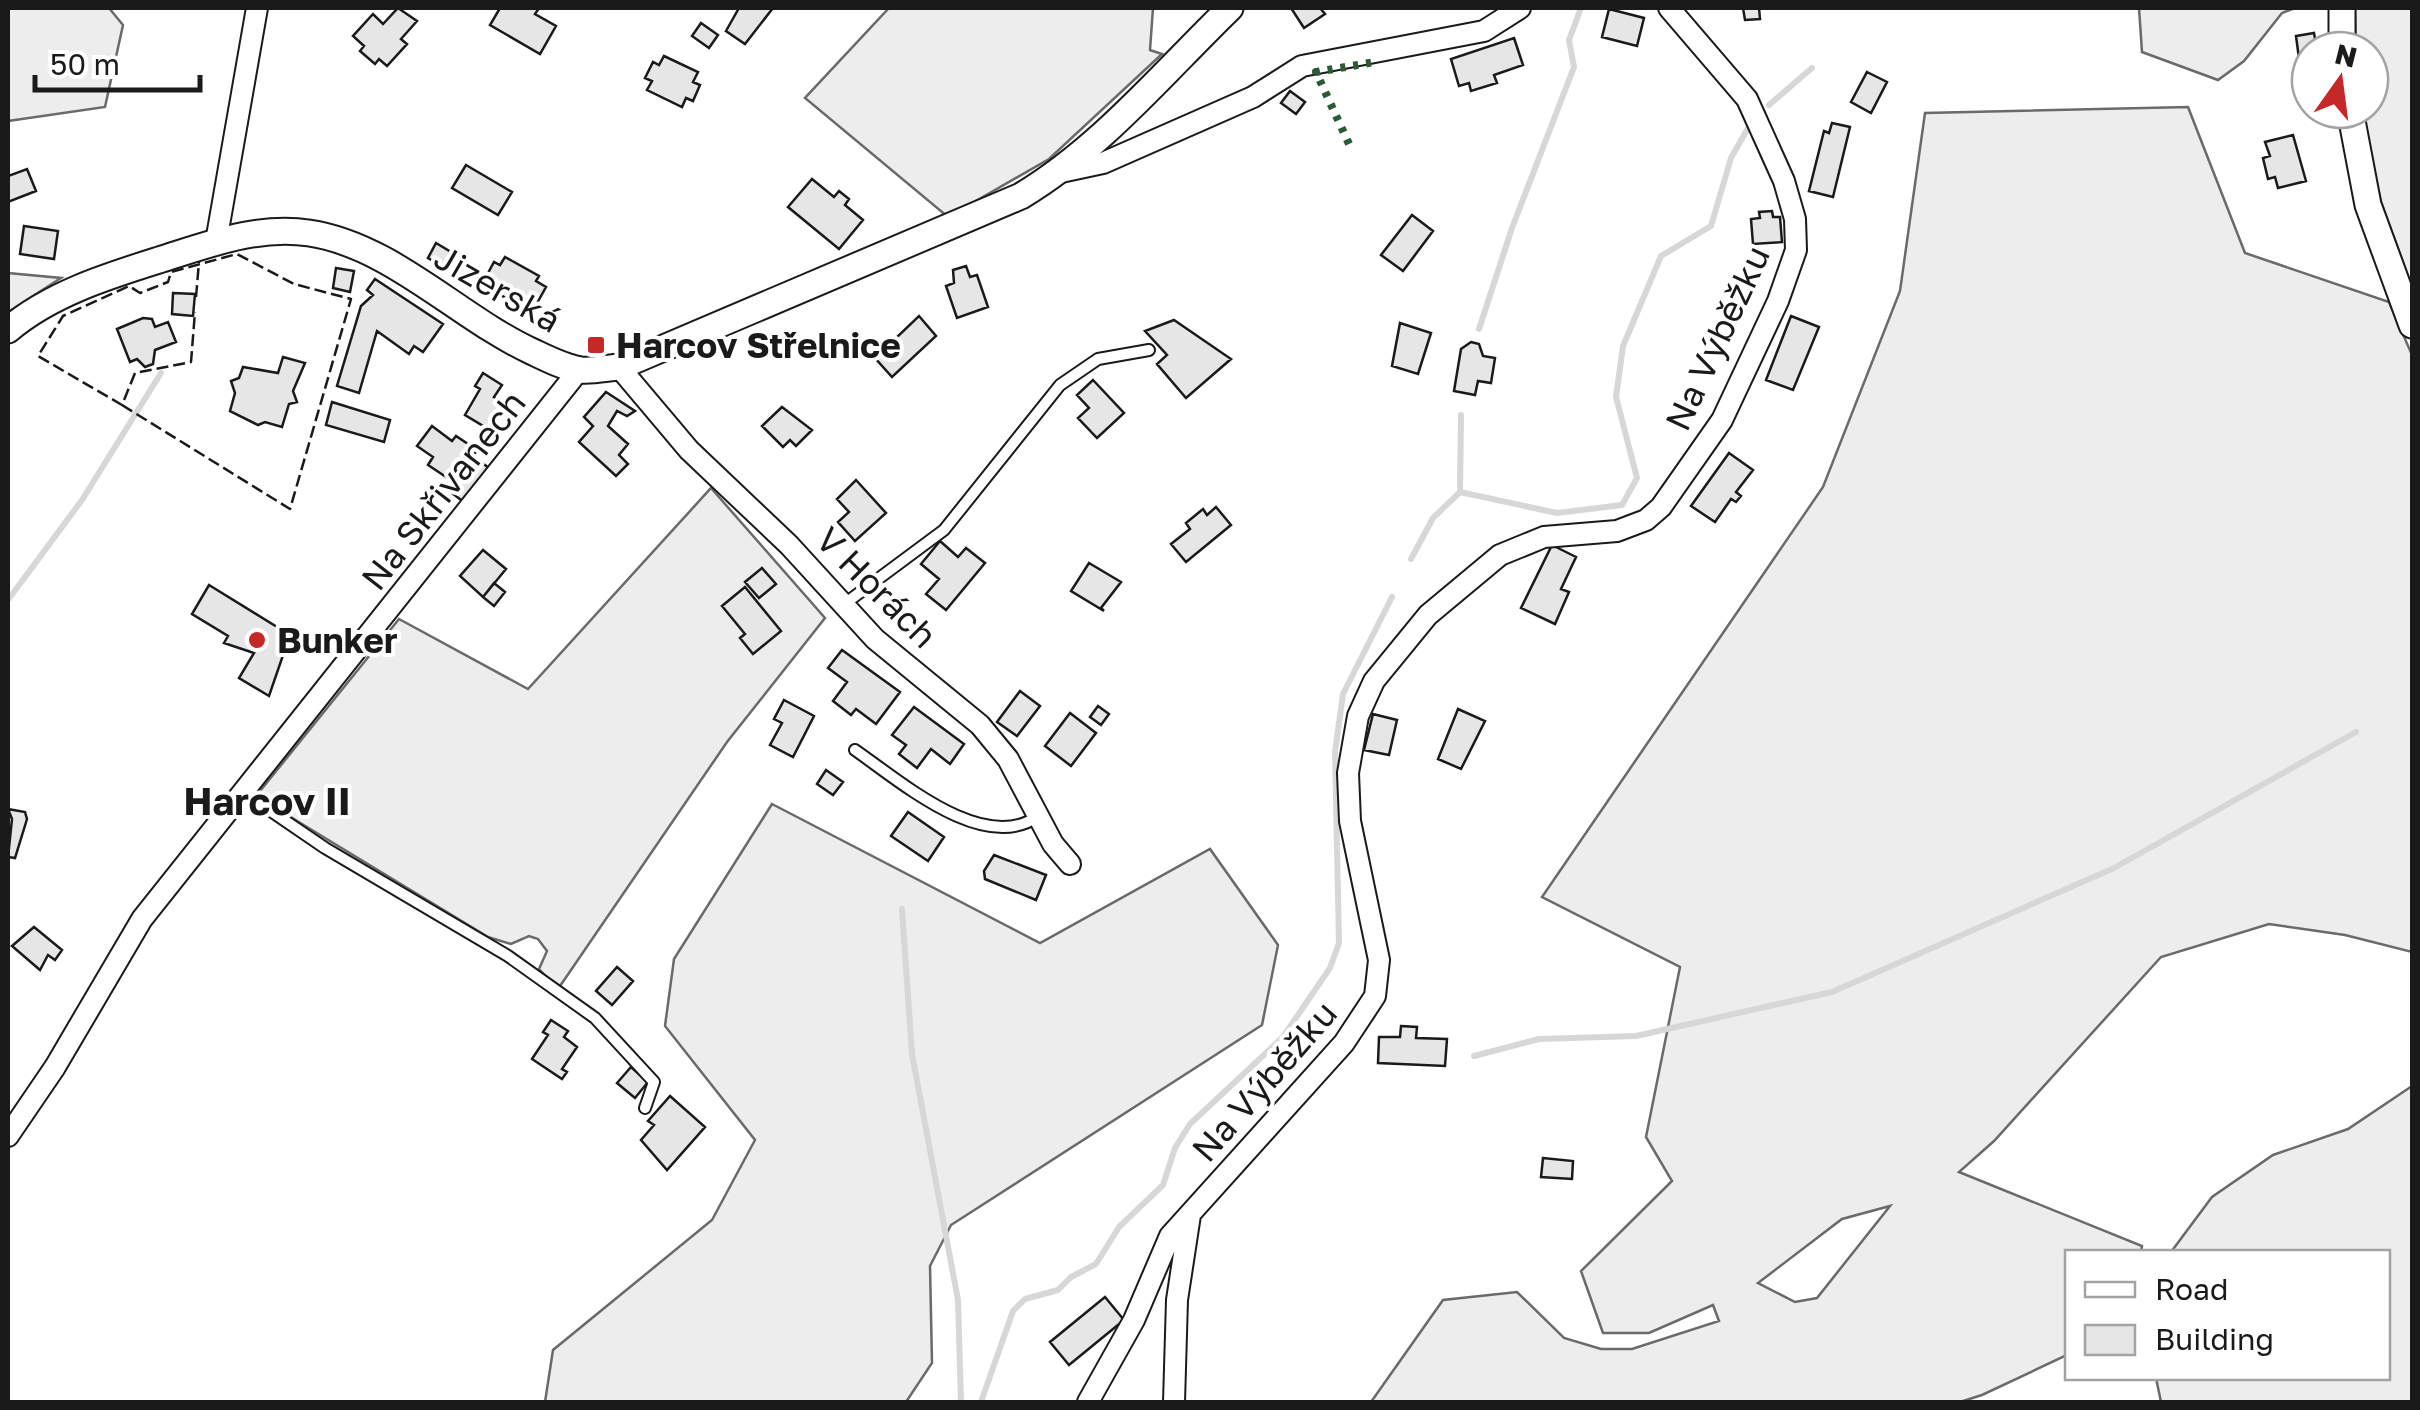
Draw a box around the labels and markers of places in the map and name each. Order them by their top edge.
place label: Harcov Střelnice [616,324,901,366]
marker: Harcov Střelnice [585,334,607,356]
place label: Bunker [277,619,398,661]
marker: Bunker [246,629,268,651]

